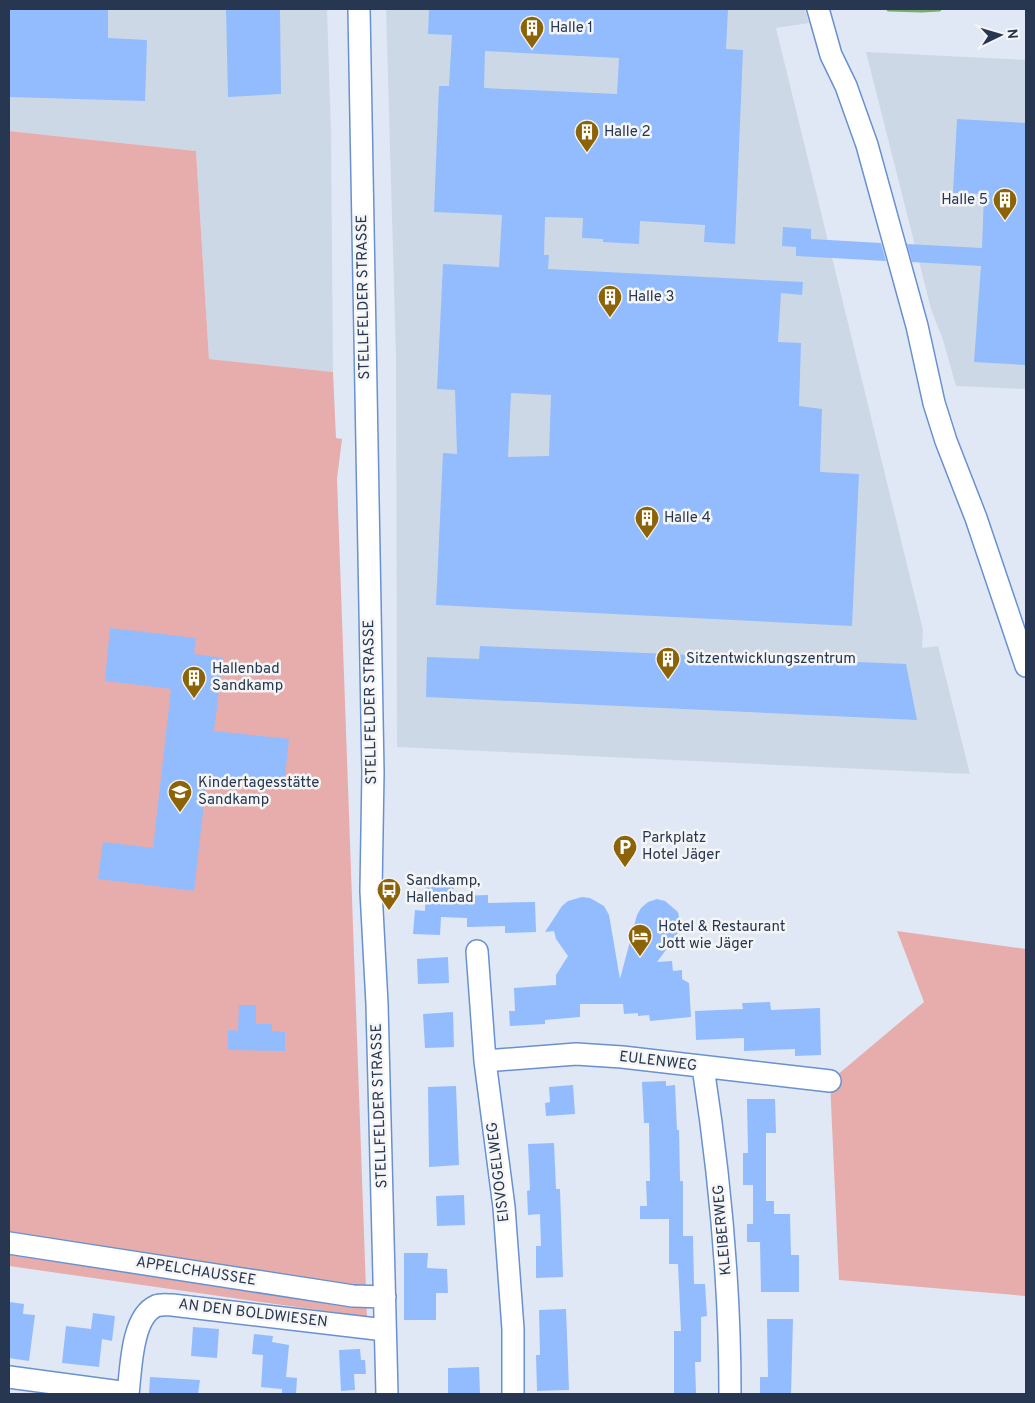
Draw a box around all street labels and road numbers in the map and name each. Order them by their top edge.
street label: STELLFELDER STRASSE [353,214,375,380]
street label: STELLFELDER STRASSE [360,619,382,785]
street label: STELLFELDER STRASSE [368,1023,392,1189]
street label: EULENWEG [618,1048,698,1076]
street label: EISVOGELWEG [483,1121,515,1223]
street label: KLEIBERWEG [710,1184,736,1276]
street label: APPELCHAUSSEE [135,1253,257,1291]
street label: AN DEN BOLDWIESEN [177,1295,329,1333]

